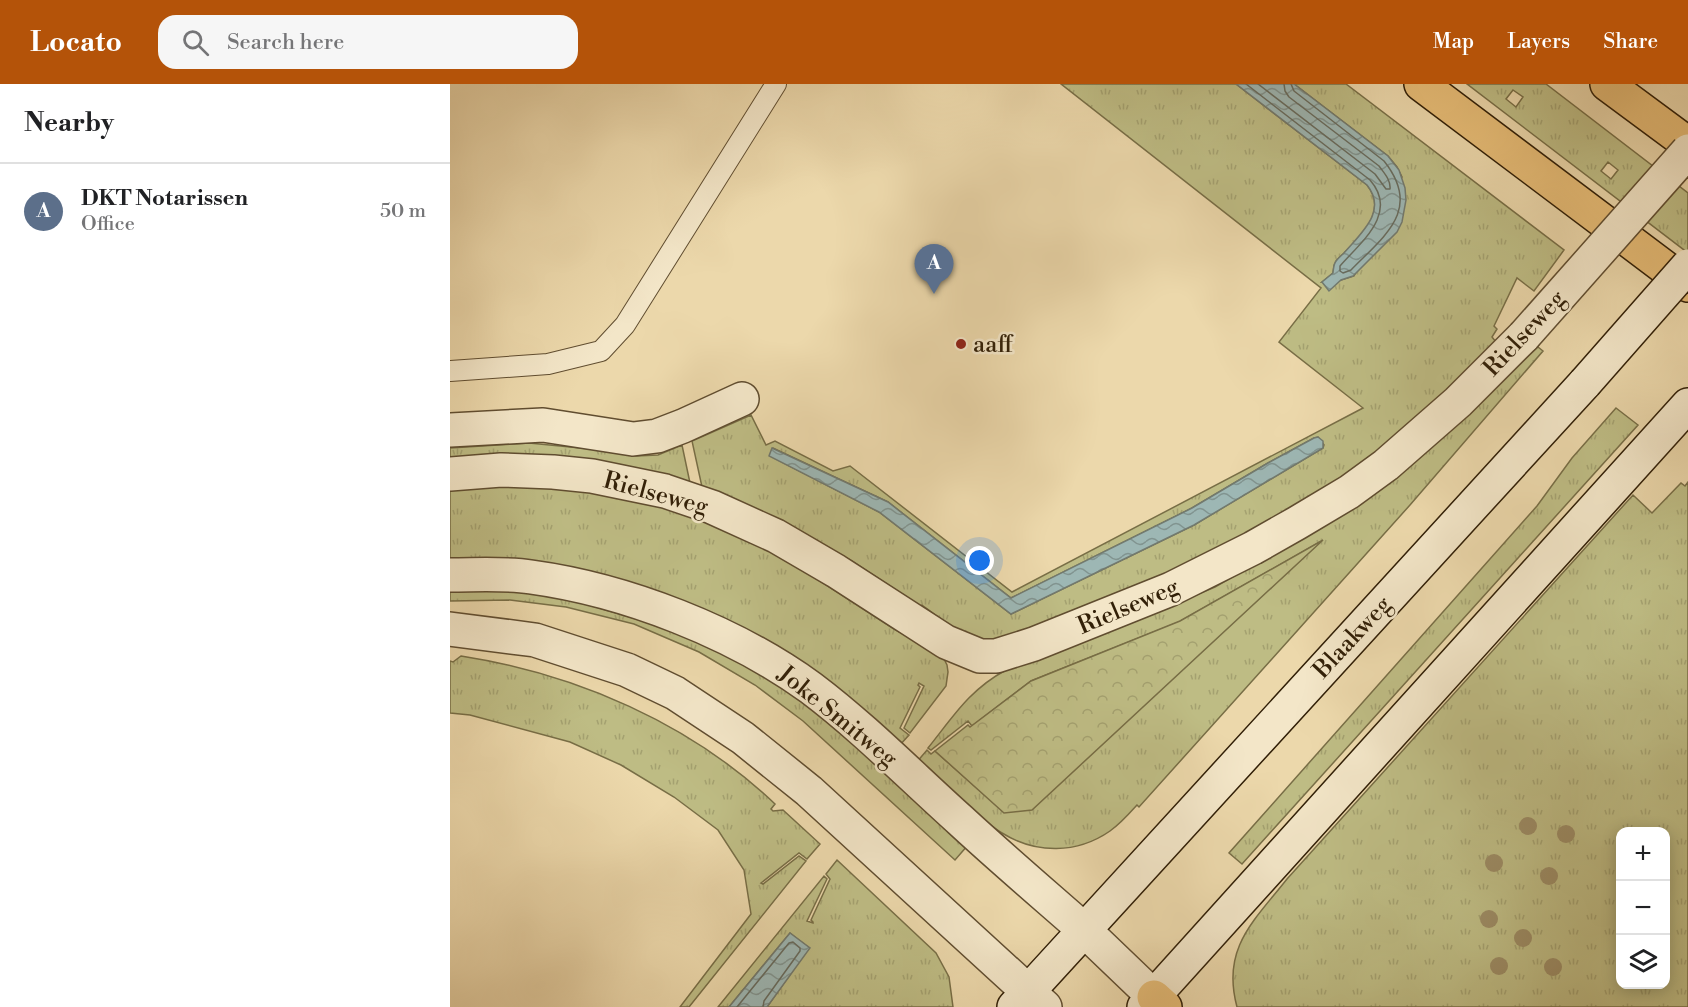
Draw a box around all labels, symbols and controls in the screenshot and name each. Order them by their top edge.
search box [158,15,578,69]
text: Locato [30,25,122,60]
icon: search [179,26,212,59]
text: Search here [227,29,344,56]
text: Map [1433,29,1474,55]
text: Layers [1507,29,1570,55]
text: Share [1603,29,1658,55]
text: Nearby [24,107,114,139]
text: DKT Notarissen [81,185,248,212]
text: A [36,199,51,224]
text: 50 m [380,199,426,224]
text: Office [81,212,135,237]
pin: A [914,244,954,294]
street label: Rielseweg [1477,284,1573,383]
place label: aaff [973,330,1014,360]
marker: aaff [954,337,968,351]
street label: Rielseweg [600,466,712,522]
your location [965,546,994,575]
street label: Rielseweg [1073,572,1184,642]
street label: Blaakweg [1306,590,1399,686]
street label: Joke Smitweg [771,659,904,774]
map controls [1616,827,1670,989]
button: + [1616,827,1670,881]
button: − [1616,881,1670,935]
button: layers [1616,935,1670,989]

